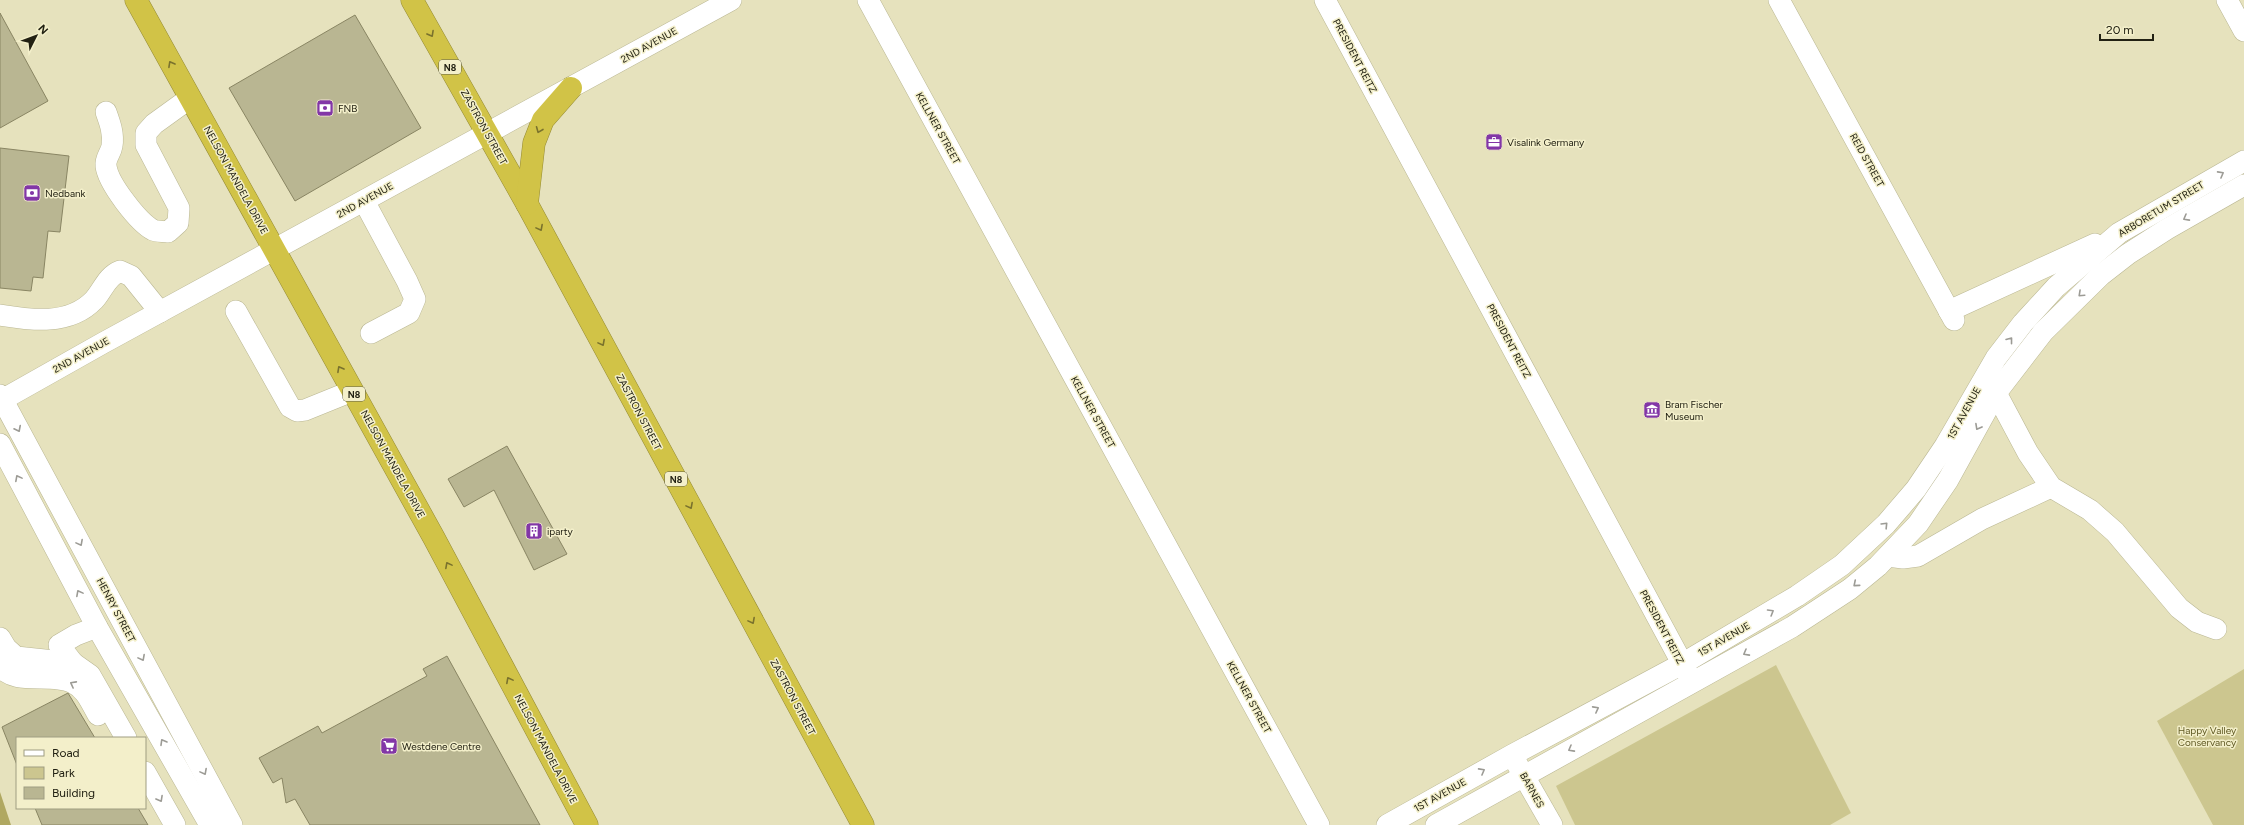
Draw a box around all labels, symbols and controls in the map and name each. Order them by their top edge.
north arrow [16,16,56,56]
scale bar [2100,16,2153,42]
street label: PRESIDENT REITZ [1330,17,1380,95]
text: N [35,22,51,37]
text: 20 m [2106,23,2134,37]
street label: 2ND AVENUE [618,24,680,66]
one-way arrow [427,30,434,37]
road number: N8 [439,60,461,74]
one-way arrow [168,61,176,68]
street label: ZASTRON STREET [458,87,510,167]
street label: KELLNER STREET [913,90,963,167]
bank icon: FNB [315,98,335,118]
place label: FNB [338,102,357,115]
street label: NELSON MANDELA DRIVE [201,124,271,237]
one-way arrow [536,126,544,133]
street label: REID STREET [1847,131,1887,190]
office icon: Visalink Germany [1484,132,1504,152]
place label: Visalink Germany [1507,136,1585,149]
one-way arrow [2216,172,2224,179]
street label: ARBORETUM STREET [2116,178,2207,240]
street label: 2ND AVENUE [334,179,396,221]
bank icon: Nedbank [22,183,42,203]
place label: Nedbank [45,187,86,200]
one-way arrow [2183,213,2190,221]
one-way arrow [536,224,543,232]
one-way arrow [2078,290,2086,297]
street label: PRESIDENT REITZ [1484,302,1534,380]
street label: 2ND AVENUE [50,334,112,376]
one-way arrow [2006,337,2013,344]
one-way arrow [597,339,605,346]
one-way arrow [337,366,345,373]
street label: ZASTRON STREET [613,372,665,453]
street label: KELLNER STREET [1068,374,1118,451]
street label: 1ST AVENUE [1944,384,1984,442]
road number: N8 [343,387,365,401]
place label: Bram Fischer Museum [1665,398,1723,423]
museum icon: Bram Fischer Museum [1642,400,1662,420]
street label: NELSON MANDELA DRIVE [358,408,428,521]
one-way arrow [1975,423,1982,430]
one-way arrow [14,425,21,432]
road number: N8 [665,472,687,486]
one-way arrow [15,475,23,482]
one-way arrow [686,502,693,510]
building icon: iparty [524,521,544,541]
one-way arrow [1880,522,1888,530]
place label: iparty [547,525,573,538]
one-way arrow [75,539,83,546]
one-way arrow [445,562,453,569]
street label: HENRY STREET [94,576,139,645]
one-way arrow [1854,580,1861,587]
street label: PRESIDENT REITZ [1637,588,1687,666]
one-way arrow [76,590,84,597]
one-way arrow [1767,609,1774,616]
one-way arrow [748,617,755,624]
street label: 1ST AVENUE [1696,619,1753,659]
one-way arrow [1743,648,1750,655]
one-way arrow [137,653,145,661]
street label: ZASTRON STREET [767,657,819,738]
street label: KELLNER STREET [1224,659,1274,736]
one-way arrow [506,676,514,684]
one-way arrow [70,681,77,689]
street label: NELSON MANDELA DRIVE [512,692,580,806]
one-way arrow [1592,707,1600,714]
park label: Happy Valley Conservancy [2178,724,2237,749]
supermarket icon: Westdene Centre [379,736,399,756]
legend [16,737,146,809]
one-way arrow [160,739,167,746]
place label: Westdene Centre [402,740,481,753]
one-way arrow [1568,744,1575,751]
text: Road [52,746,80,760]
text: Park [52,766,75,780]
one-way arrow [199,768,207,775]
one-way arrow [1478,769,1485,776]
street label: BARNES [1517,770,1547,810]
street label: 1ST AVENUE [1411,775,1469,815]
text: Building [52,786,95,800]
one-way arrow [155,795,162,802]

